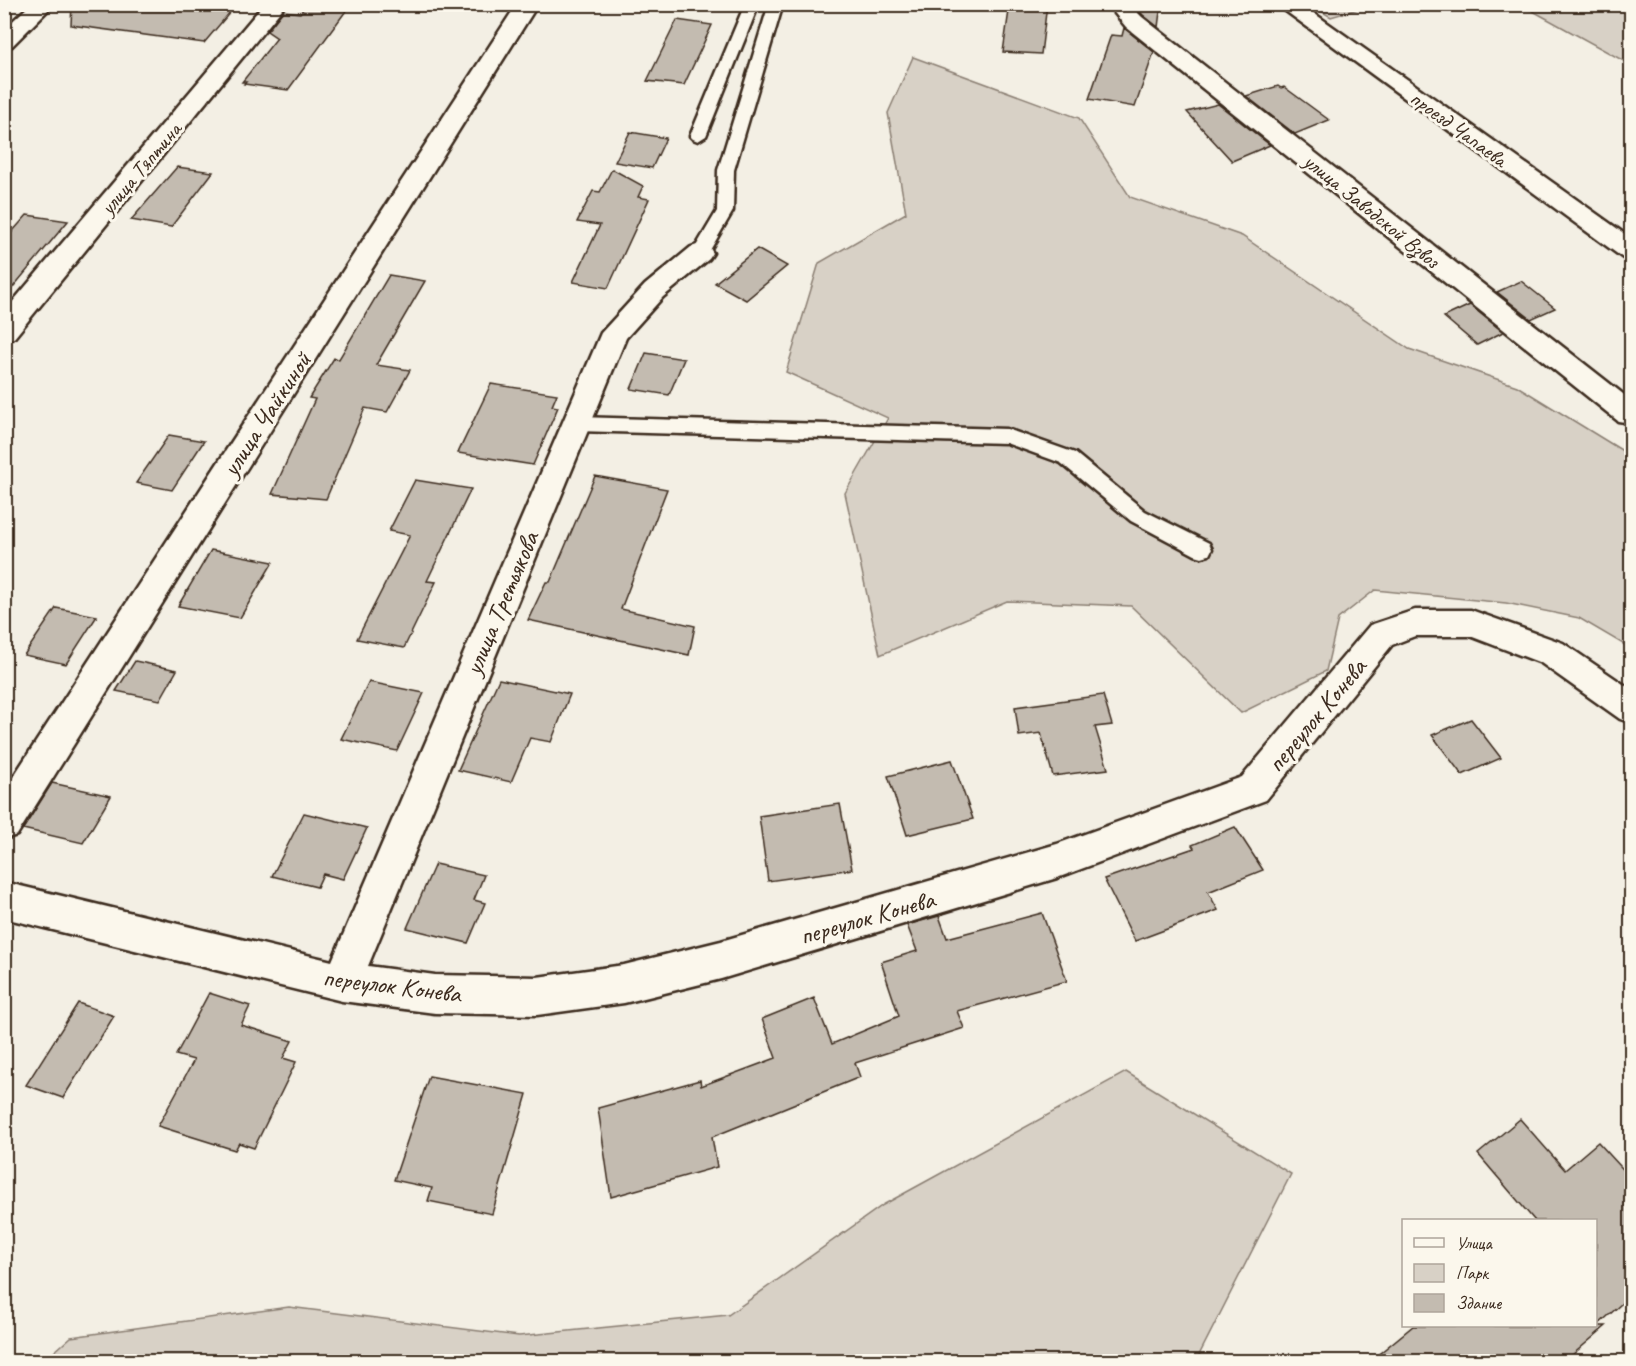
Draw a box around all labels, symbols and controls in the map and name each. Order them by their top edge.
street label: проезд Чапаева [1404,84,1514,175]
street label: улица Тяптина [93,115,189,222]
street label: улица Заводской Взвоз [1296,146,1446,275]
street label: улица Чайкиной [213,344,320,484]
street label: улица Третьякова [456,525,547,682]
street label: переулок Конева [1259,650,1375,779]
street label: переулок Конева [796,882,940,952]
street label: переулок Конева [321,961,464,1011]
legend [1402,1219,1597,1327]
text: Улица [1456,1232,1493,1254]
text: Парк [1456,1262,1490,1284]
text: Здание [1456,1292,1502,1314]

